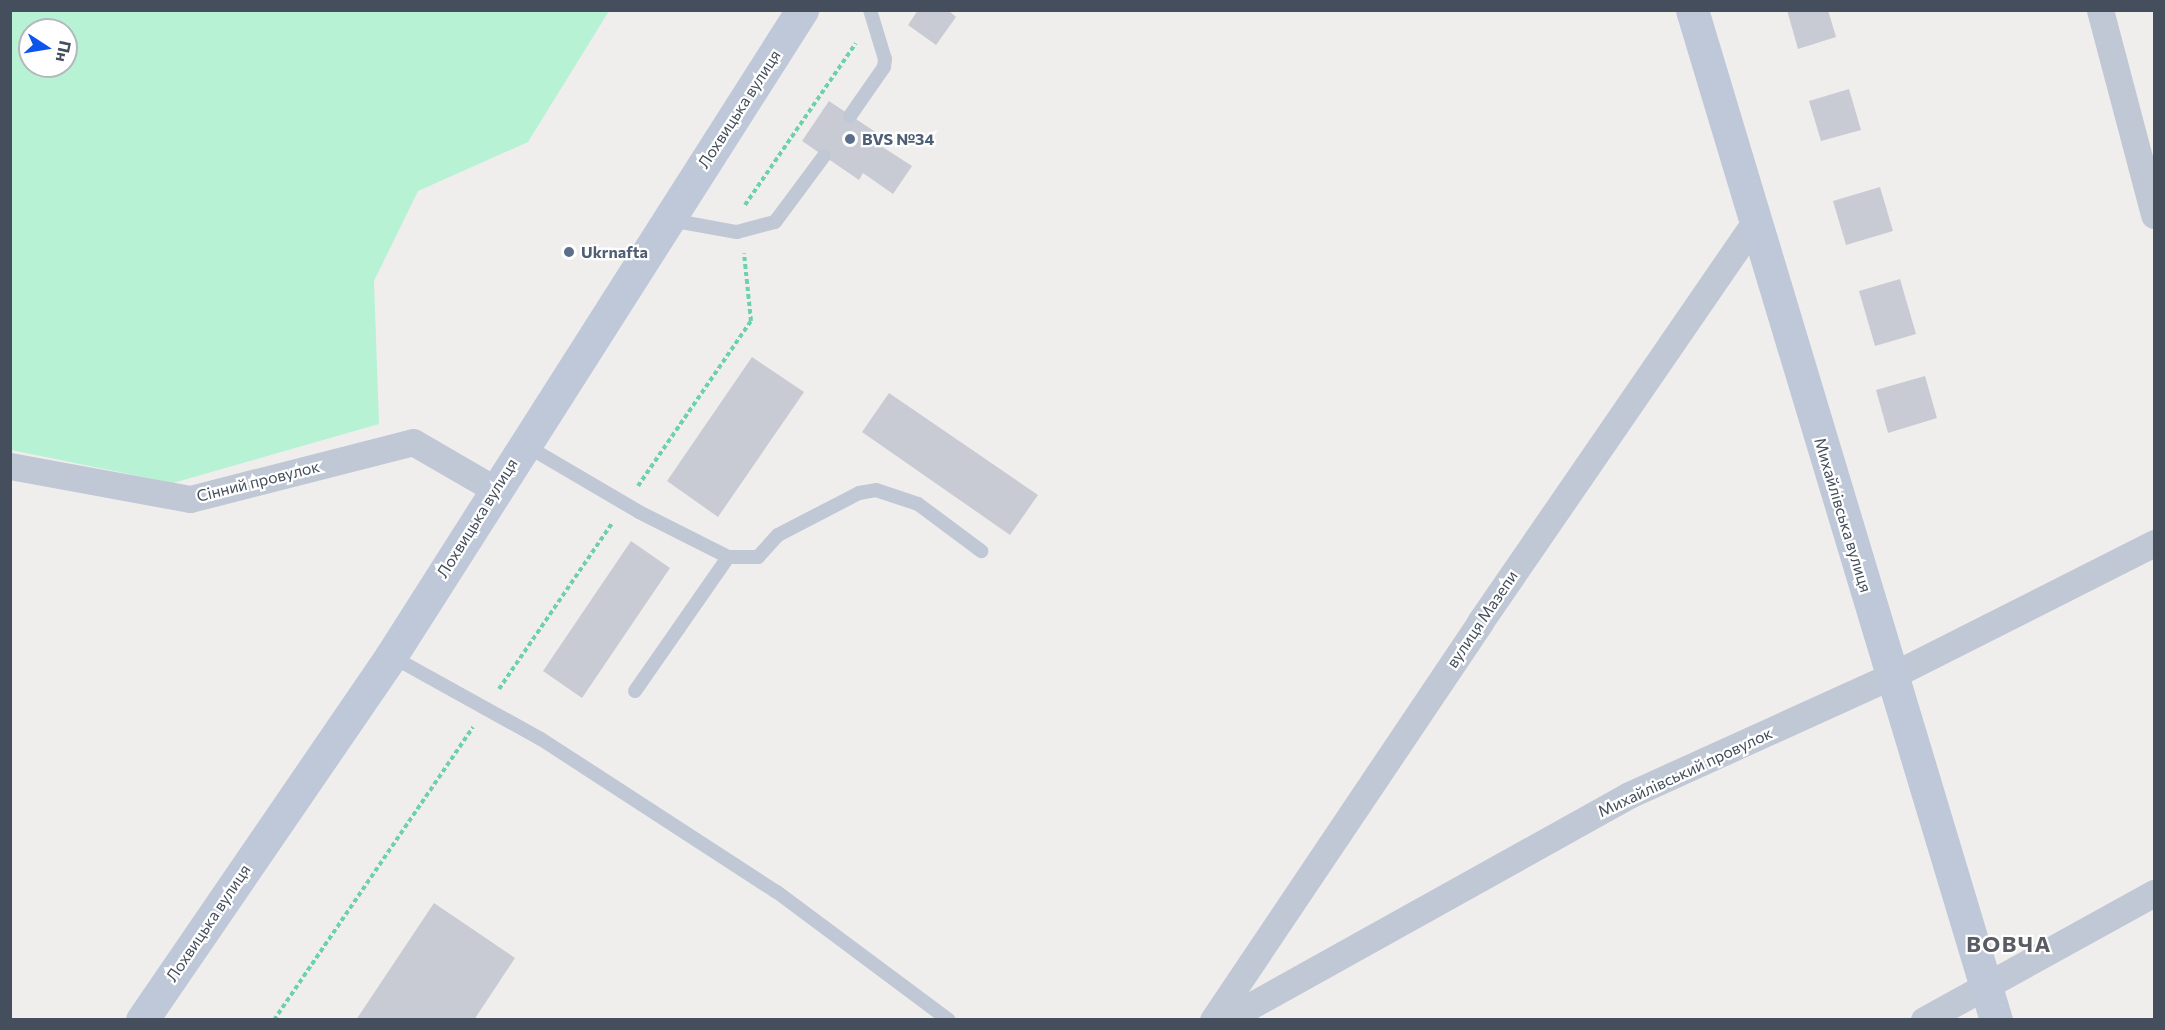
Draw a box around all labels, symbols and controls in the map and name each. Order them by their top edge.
north arrow [18,18,78,78]
text: Пн [53,39,76,64]
street label: Лохвицька вулиця [694,46,784,172]
place label: BVS №34 [862,129,934,149]
marker: BVS №34 [843,132,857,146]
place label: Ukrnafta [581,242,648,262]
marker: Ukrnafta [562,245,576,259]
street label: Михайлівська вулиця [1810,435,1876,595]
street label: Лохвицька вулиця [433,455,521,581]
street label: Сінний провулок [194,456,322,506]
street label: вулиця Мазепи [1442,567,1522,671]
street label: Михайлівський провулок [1595,723,1775,821]
street label: Лохвицька вулиця [162,861,254,985]
district label: ВОВЧА [1966,931,2052,957]

